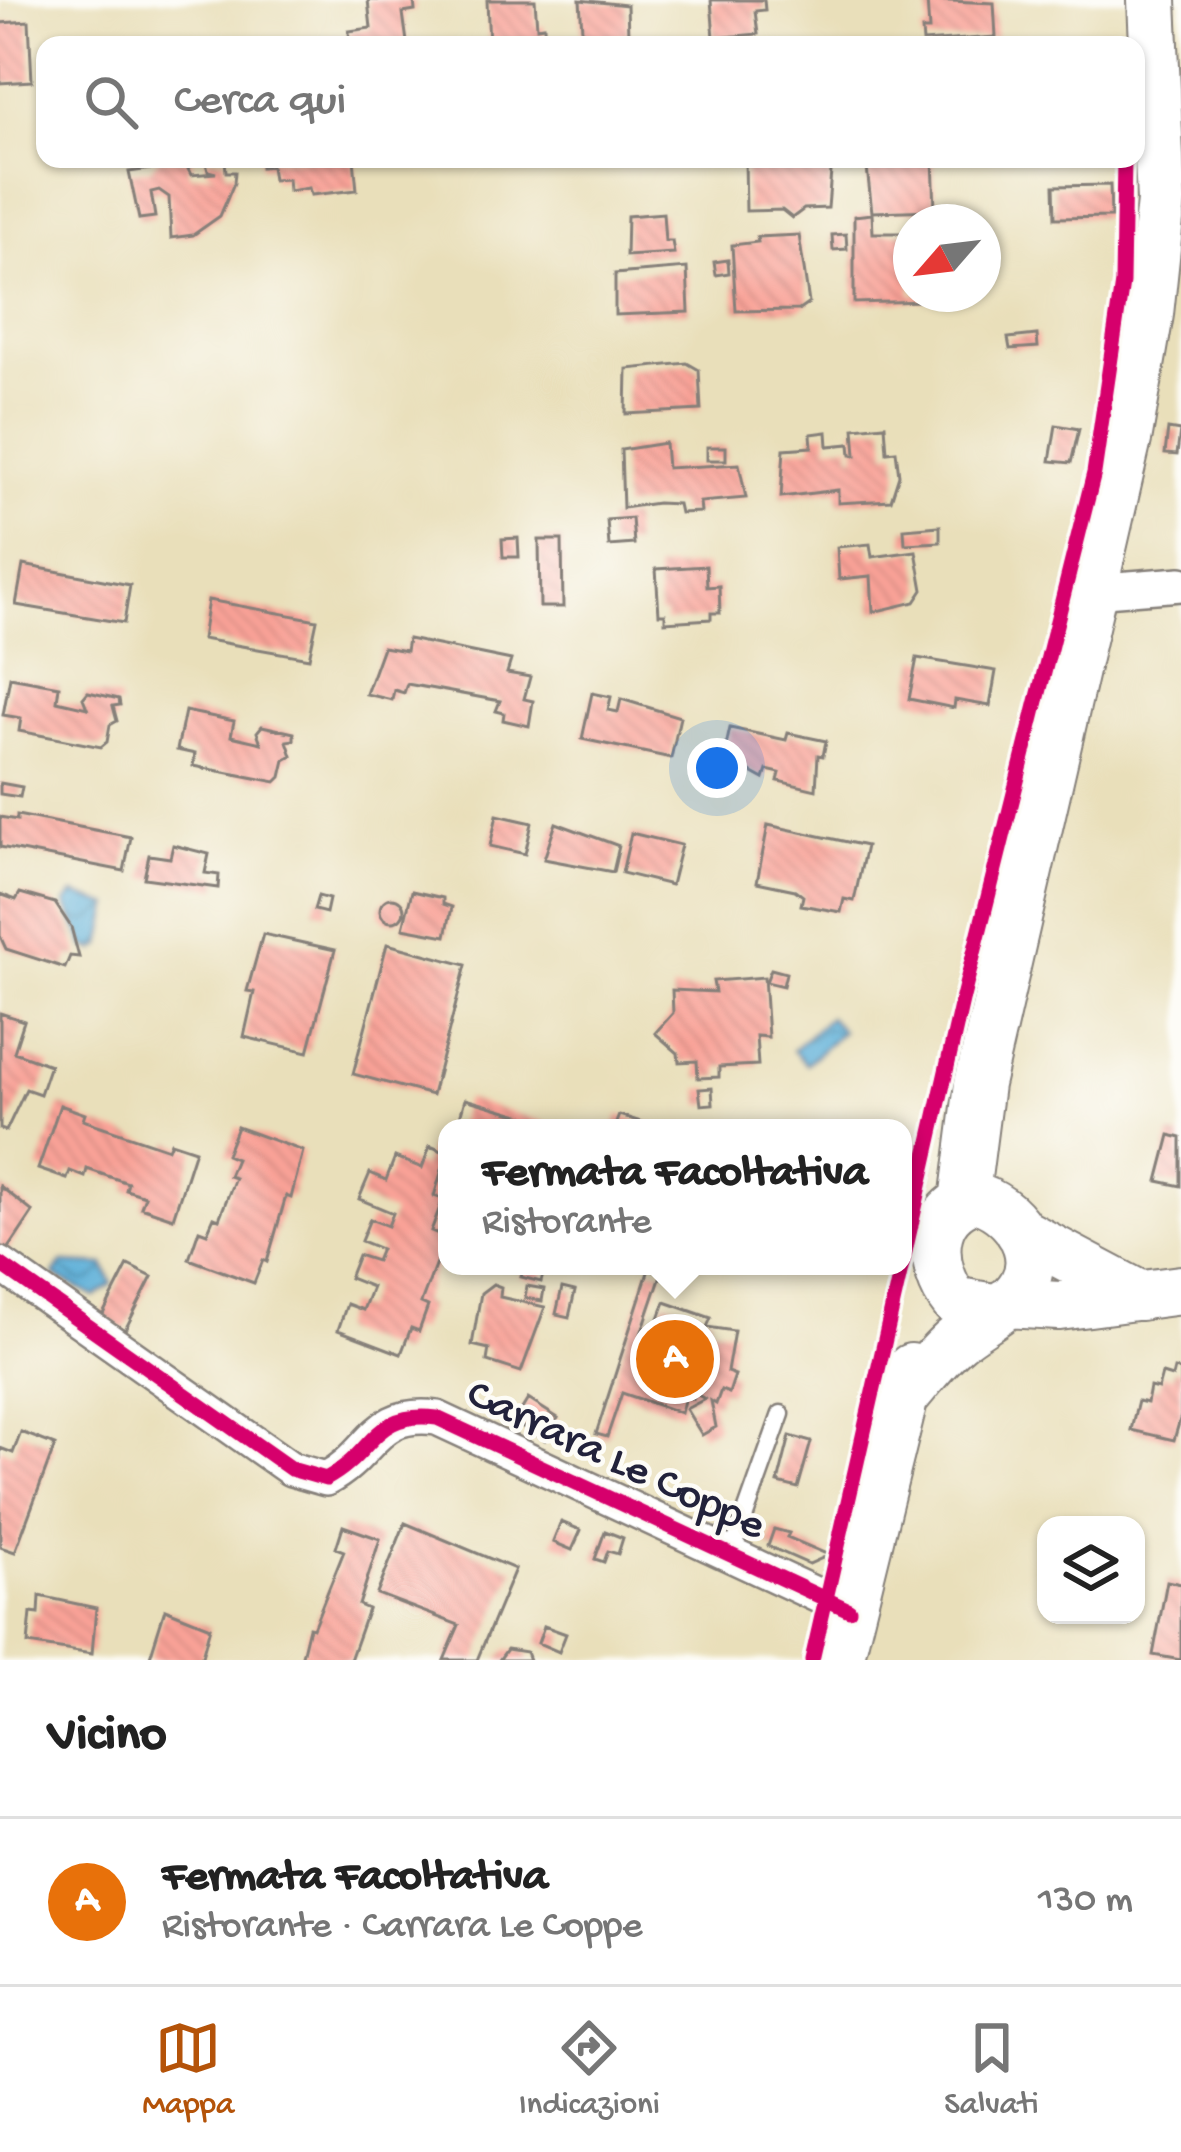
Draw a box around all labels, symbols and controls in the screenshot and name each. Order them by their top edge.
search box [36,36,1145,168]
icon: search [78,69,144,135]
text: Cerca qui [174,76,346,129]
north arrow [893,204,1001,312]
your location [687,738,747,798]
popup [438,1119,912,1275]
text: Fermata Facoltativa [482,1148,868,1201]
text: Ristorante [482,1201,651,1247]
pin: A [636,1314,714,1404]
street label: Carrara Le Coppe [457,1370,773,1555]
map controls [1037,1516,1145,1624]
button: layers [1037,1516,1145,1624]
text: Vicino [48,1708,167,1768]
text: Fermata Facoltativa [162,1852,548,1905]
text: A [75,1879,99,1925]
text: 130 m [1038,1879,1133,1925]
text: Ristorante · Carrara Le Coppe [162,1905,642,1951]
tab: Mappa [142,2015,234,2125]
tab: Indicazioni [519,2015,660,2125]
tab: Salvati [944,2015,1039,2125]

